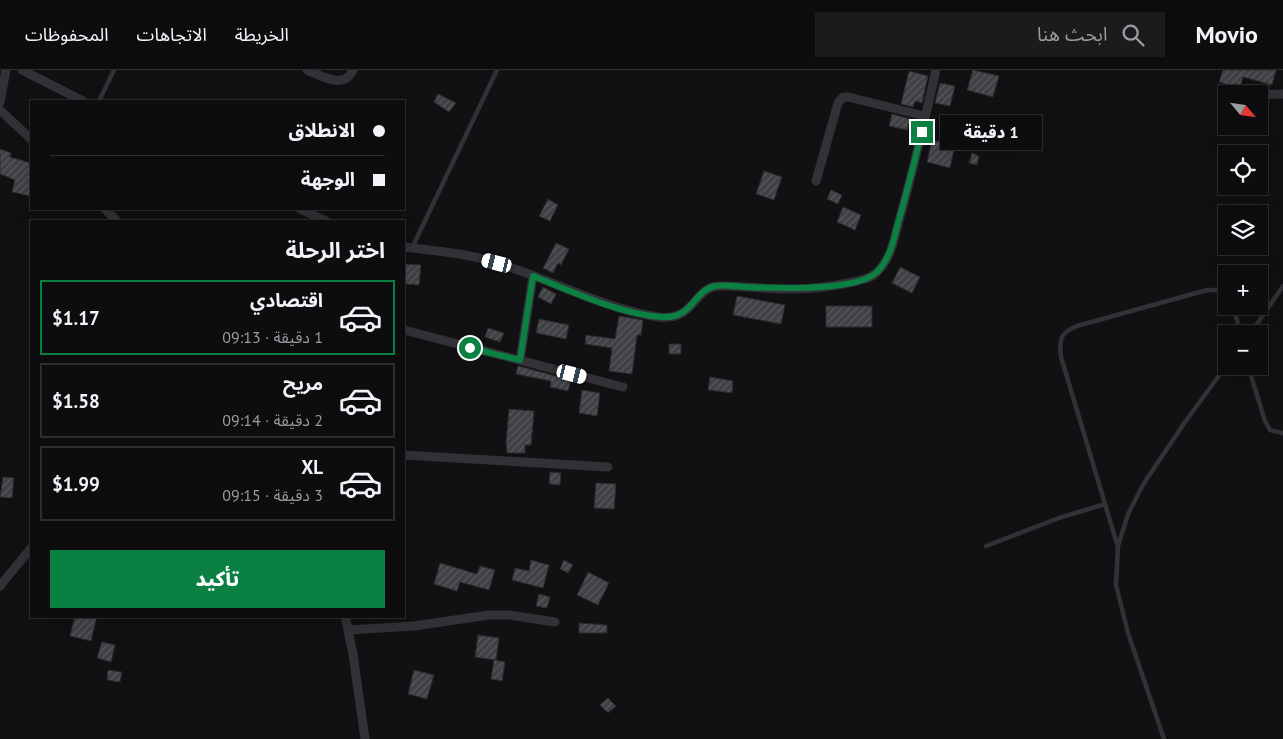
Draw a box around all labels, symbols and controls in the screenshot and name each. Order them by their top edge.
search box [815,12,1165,57]
text: Movio [1195,19,1258,50]
icon: search [1119,21,1147,49]
text: ابحث هنا [1037,22,1107,46]
text: المحفوظات [25,23,109,46]
text: الاتجاهات [137,23,207,46]
text: الخريطة [235,23,289,46]
north arrow [1218,85,1268,135]
map controls [1218,85,1268,375]
callout: 1 دقيقة [940,114,1042,150]
text: الانطلاق [289,118,355,142]
route end [911,121,933,143]
text: 1 دقيقة [964,122,1018,142]
button: locate [1218,145,1268,195]
text: الوجهة [301,167,355,191]
button: layers [1218,205,1268,255]
text: اختر الرحلة [285,236,385,264]
car [480,252,513,274]
button: + [1218,265,1268,315]
text: اقتصادي [250,288,323,312]
icon: car [338,295,383,340]
text: $1.17 [52,306,100,330]
button: − [1218,325,1268,375]
text: 1 دقيقة · 09:13 [222,327,323,347]
route start [459,337,481,359]
car [555,363,588,385]
text: مريح [283,371,323,395]
icon: car [338,378,383,423]
text: $1.58 [52,389,100,413]
text: 2 دقيقة · 09:14 [222,410,323,430]
text: XL [301,455,323,479]
icon: car [338,461,383,506]
text: $1.99 [52,472,100,496]
text: 3 دقيقة · 09:15 [222,485,323,505]
button: تأكيد [50,550,385,608]

